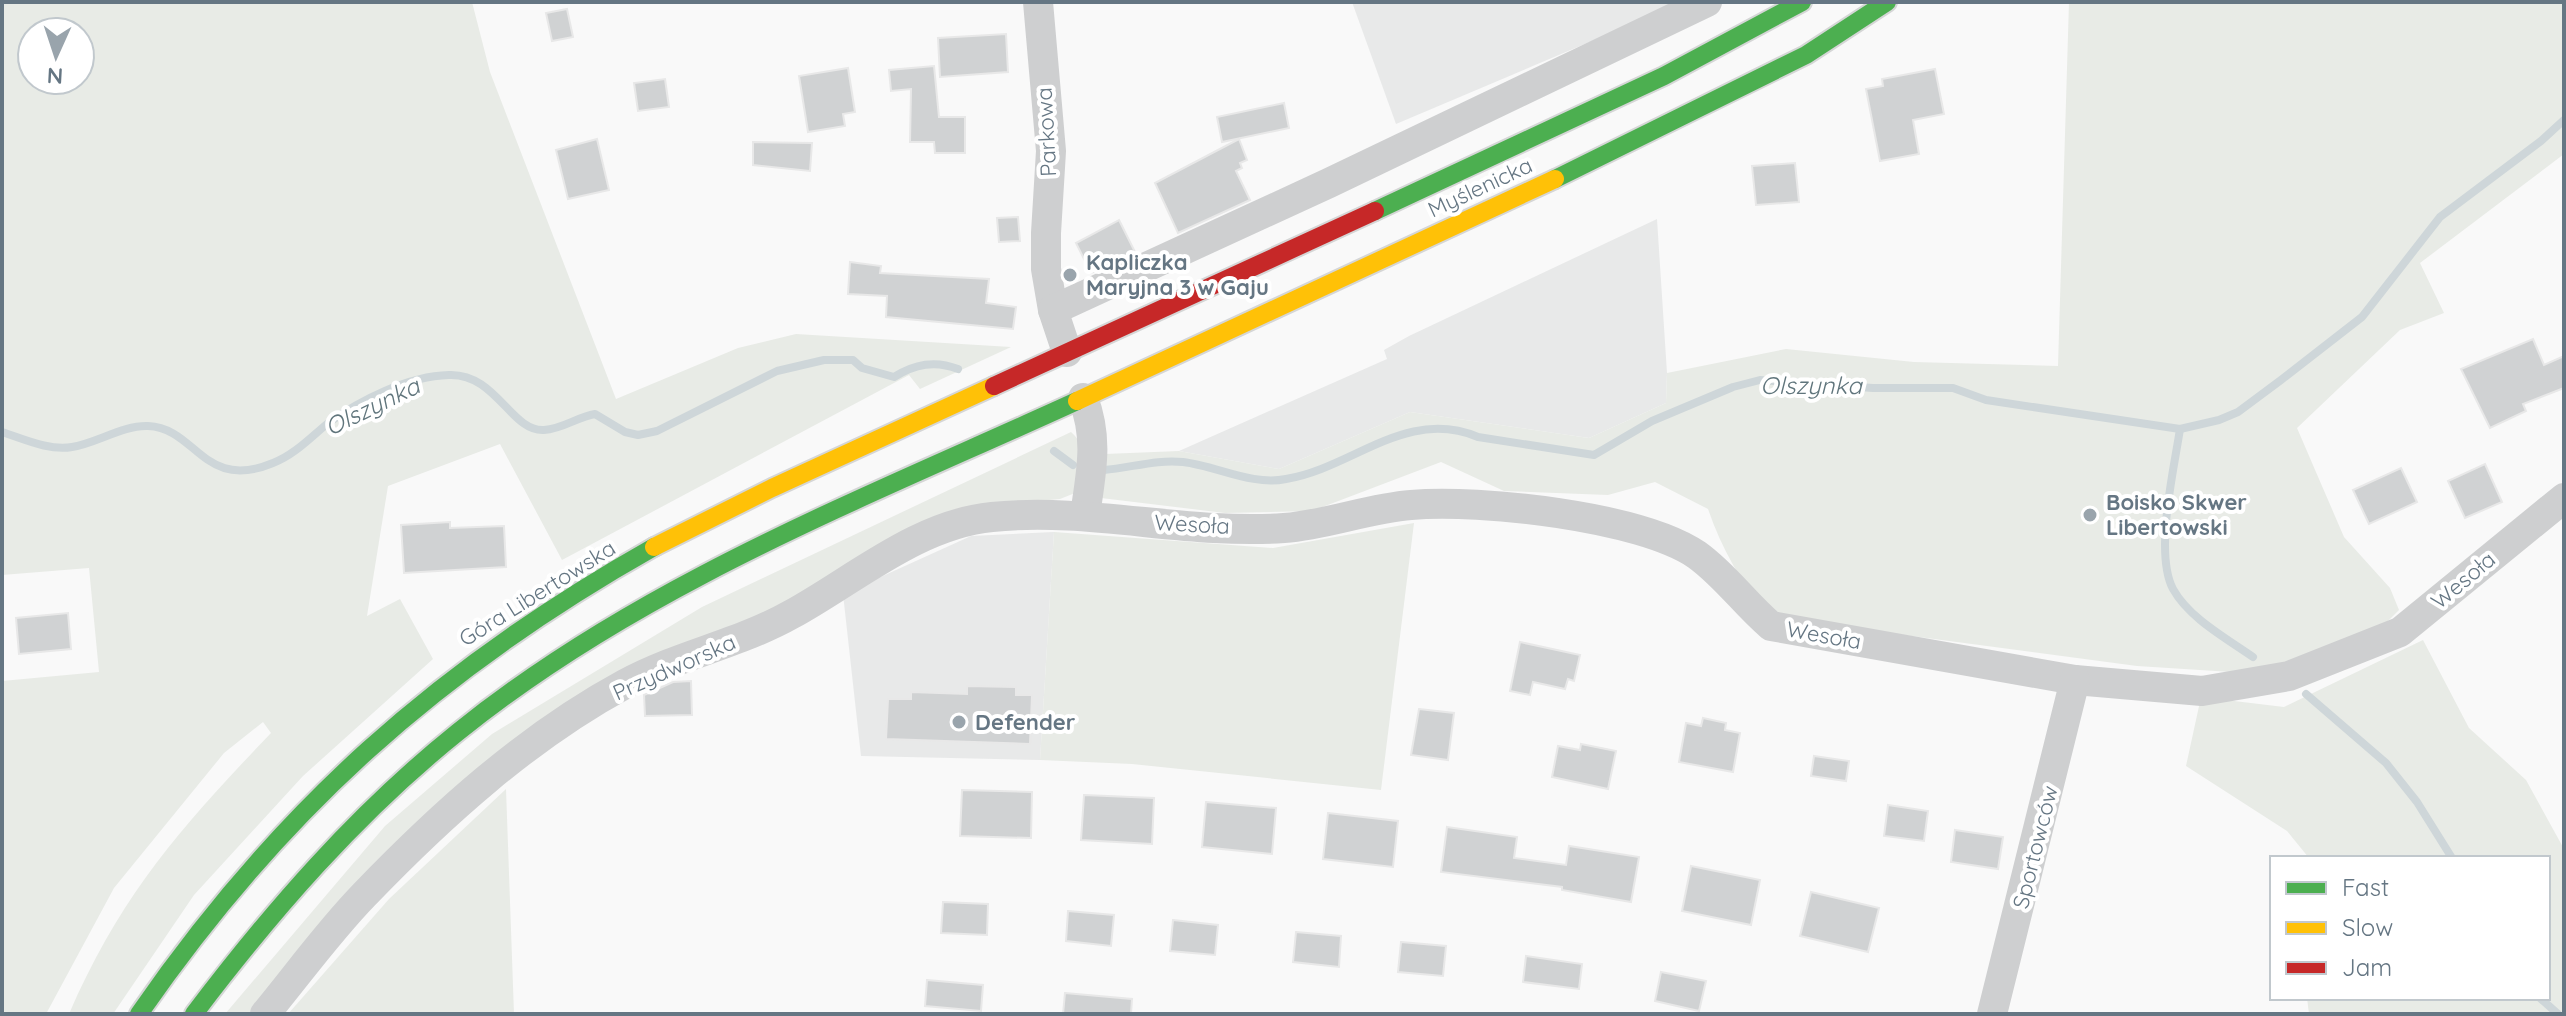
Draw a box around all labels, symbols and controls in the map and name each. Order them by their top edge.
north arrow [16,16,96,96]
text: N [46,62,64,90]
street label: Parkowa [1030,87,1062,177]
street label: Myślenicka [1423,151,1537,223]
place label: Kapliczka Maryjna 3 w Gaju [1086,248,1269,301]
marker: Kapliczka Maryjna 3 w Gaju [1061,266,1079,284]
water label: Olszynka [320,370,425,442]
water label: Olszynka [1760,370,1863,400]
place label: Boisko Skwer Libertowski [2106,488,2247,541]
marker: Boisko Skwer Libertowski [2081,506,2099,524]
street label: Wesoła [1154,508,1230,540]
street label: Góra Libertowska [454,534,620,652]
street label: Wesoła [2425,545,2501,615]
street label: Wesoła [1784,615,1864,655]
street label: Przydworska [608,627,740,707]
place label: Defender [975,708,1076,736]
marker: Defender [950,713,968,731]
street label: Sportowców [2006,783,2064,911]
legend [2270,856,2550,1000]
text: Fast [2342,872,2389,902]
text: Slow [2342,912,2393,942]
text: Jam [2342,952,2392,982]

